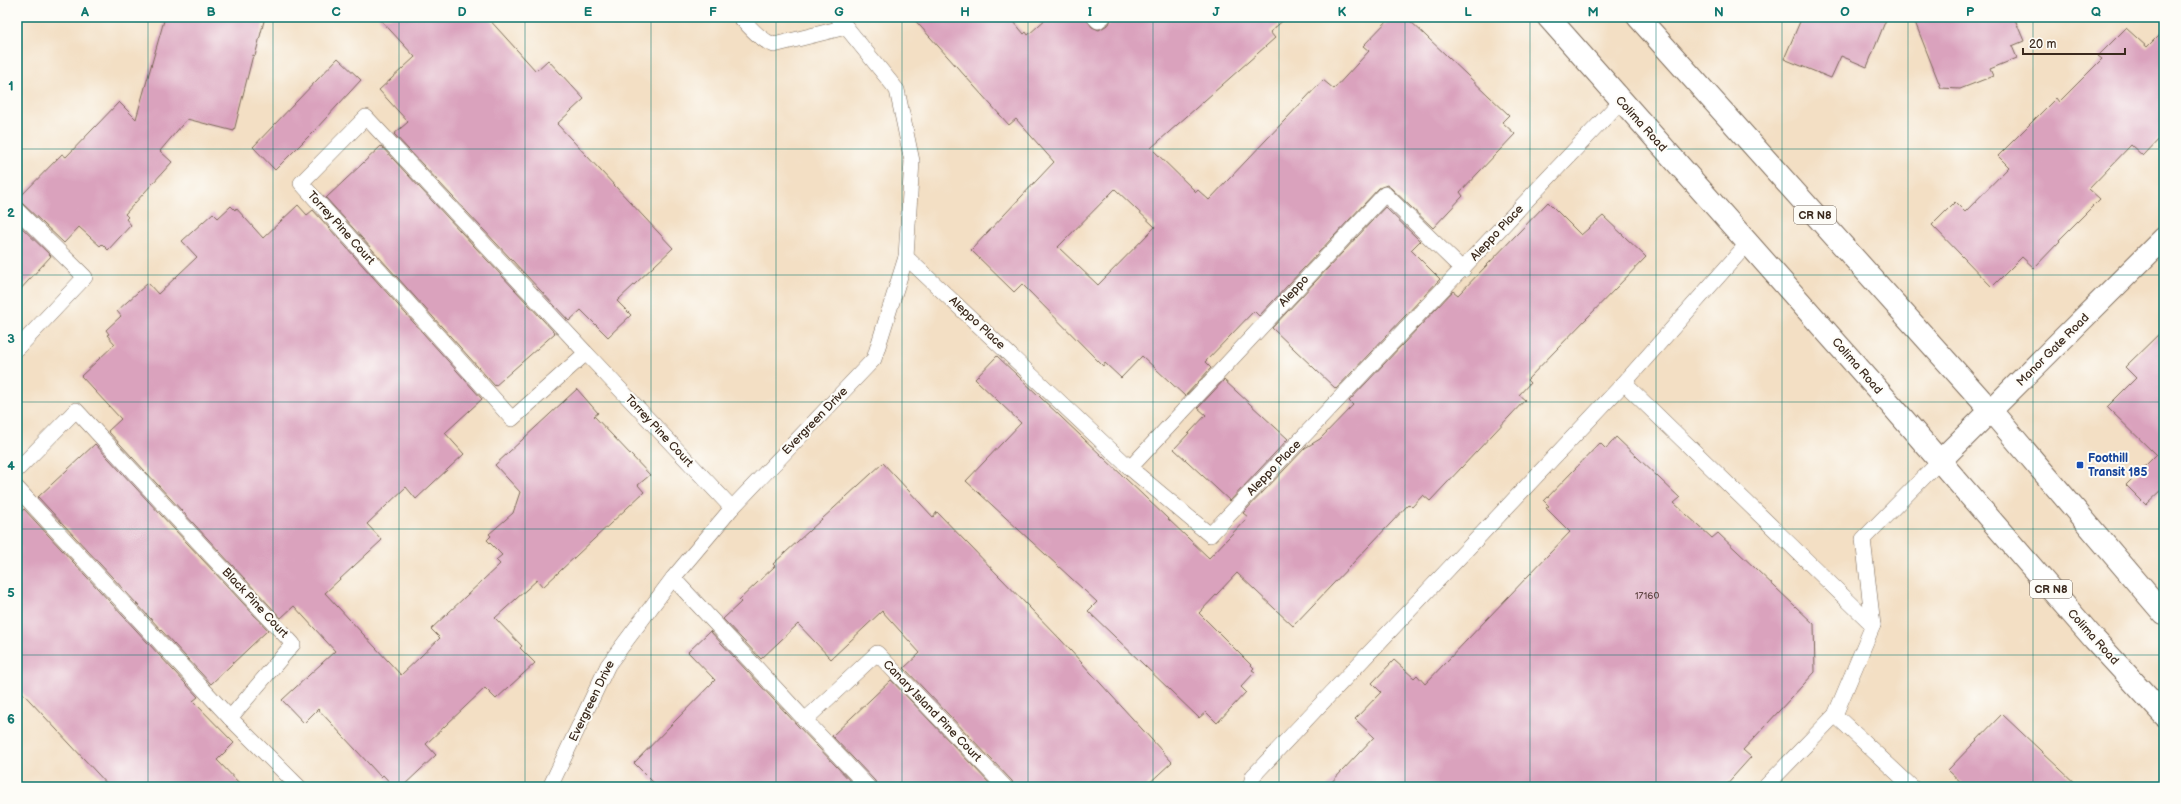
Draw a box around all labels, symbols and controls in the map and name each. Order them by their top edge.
text: A [80,4,89,20]
text: B [206,4,216,20]
text: C [331,4,341,20]
text: D [457,4,467,20]
text: E [584,4,593,20]
text: F [709,4,717,20]
text: G [834,4,844,20]
text: H [960,4,970,20]
text: I [1088,4,1092,20]
text: J [1212,4,1220,20]
text: K [1338,4,1347,20]
text: L [1464,4,1472,20]
text: M [1587,4,1599,20]
text: N [1714,4,1724,20]
text: O [1840,4,1850,20]
text: P [1966,4,1975,20]
text: Q [2091,4,2101,20]
scale bar [2023,30,2125,56]
text: 20 m [2029,37,2056,52]
text: 1 [8,78,14,94]
street label: Colima Road [1612,93,1670,155]
street label: Torrey Pine Court [304,188,378,268]
street label: Aleppo Place [1467,202,1527,264]
text: 2 [7,205,15,221]
road number: CR N8 [1794,206,1836,224]
street label: Aleppo [1276,272,1312,310]
street label: Aleppo Place [946,293,1008,353]
street label: Manor Gate Road [2013,310,2093,390]
text: 3 [7,331,15,347]
street label: Colima Road [1828,335,1886,397]
street label: Evergreen Drive [779,384,851,458]
street label: Torrey Pine Court [622,392,697,471]
street label: Aleppo Place [1244,437,1304,499]
place label: Foothill Transit 185 [2088,451,2147,480]
text: 4 [7,458,15,474]
marker: Foothill Transit 185 [2075,460,2085,470]
street label: Black Pine Court [219,565,292,641]
road number: CR N8 [2030,580,2072,598]
text: 5 [7,585,15,601]
house number: 17160 [1635,590,1659,602]
street label: Colima Road [2064,606,2122,668]
street label: Canary Island Pine Court [880,657,985,765]
street label: Evergreen Drive [566,658,618,744]
text: 6 [7,711,15,727]

